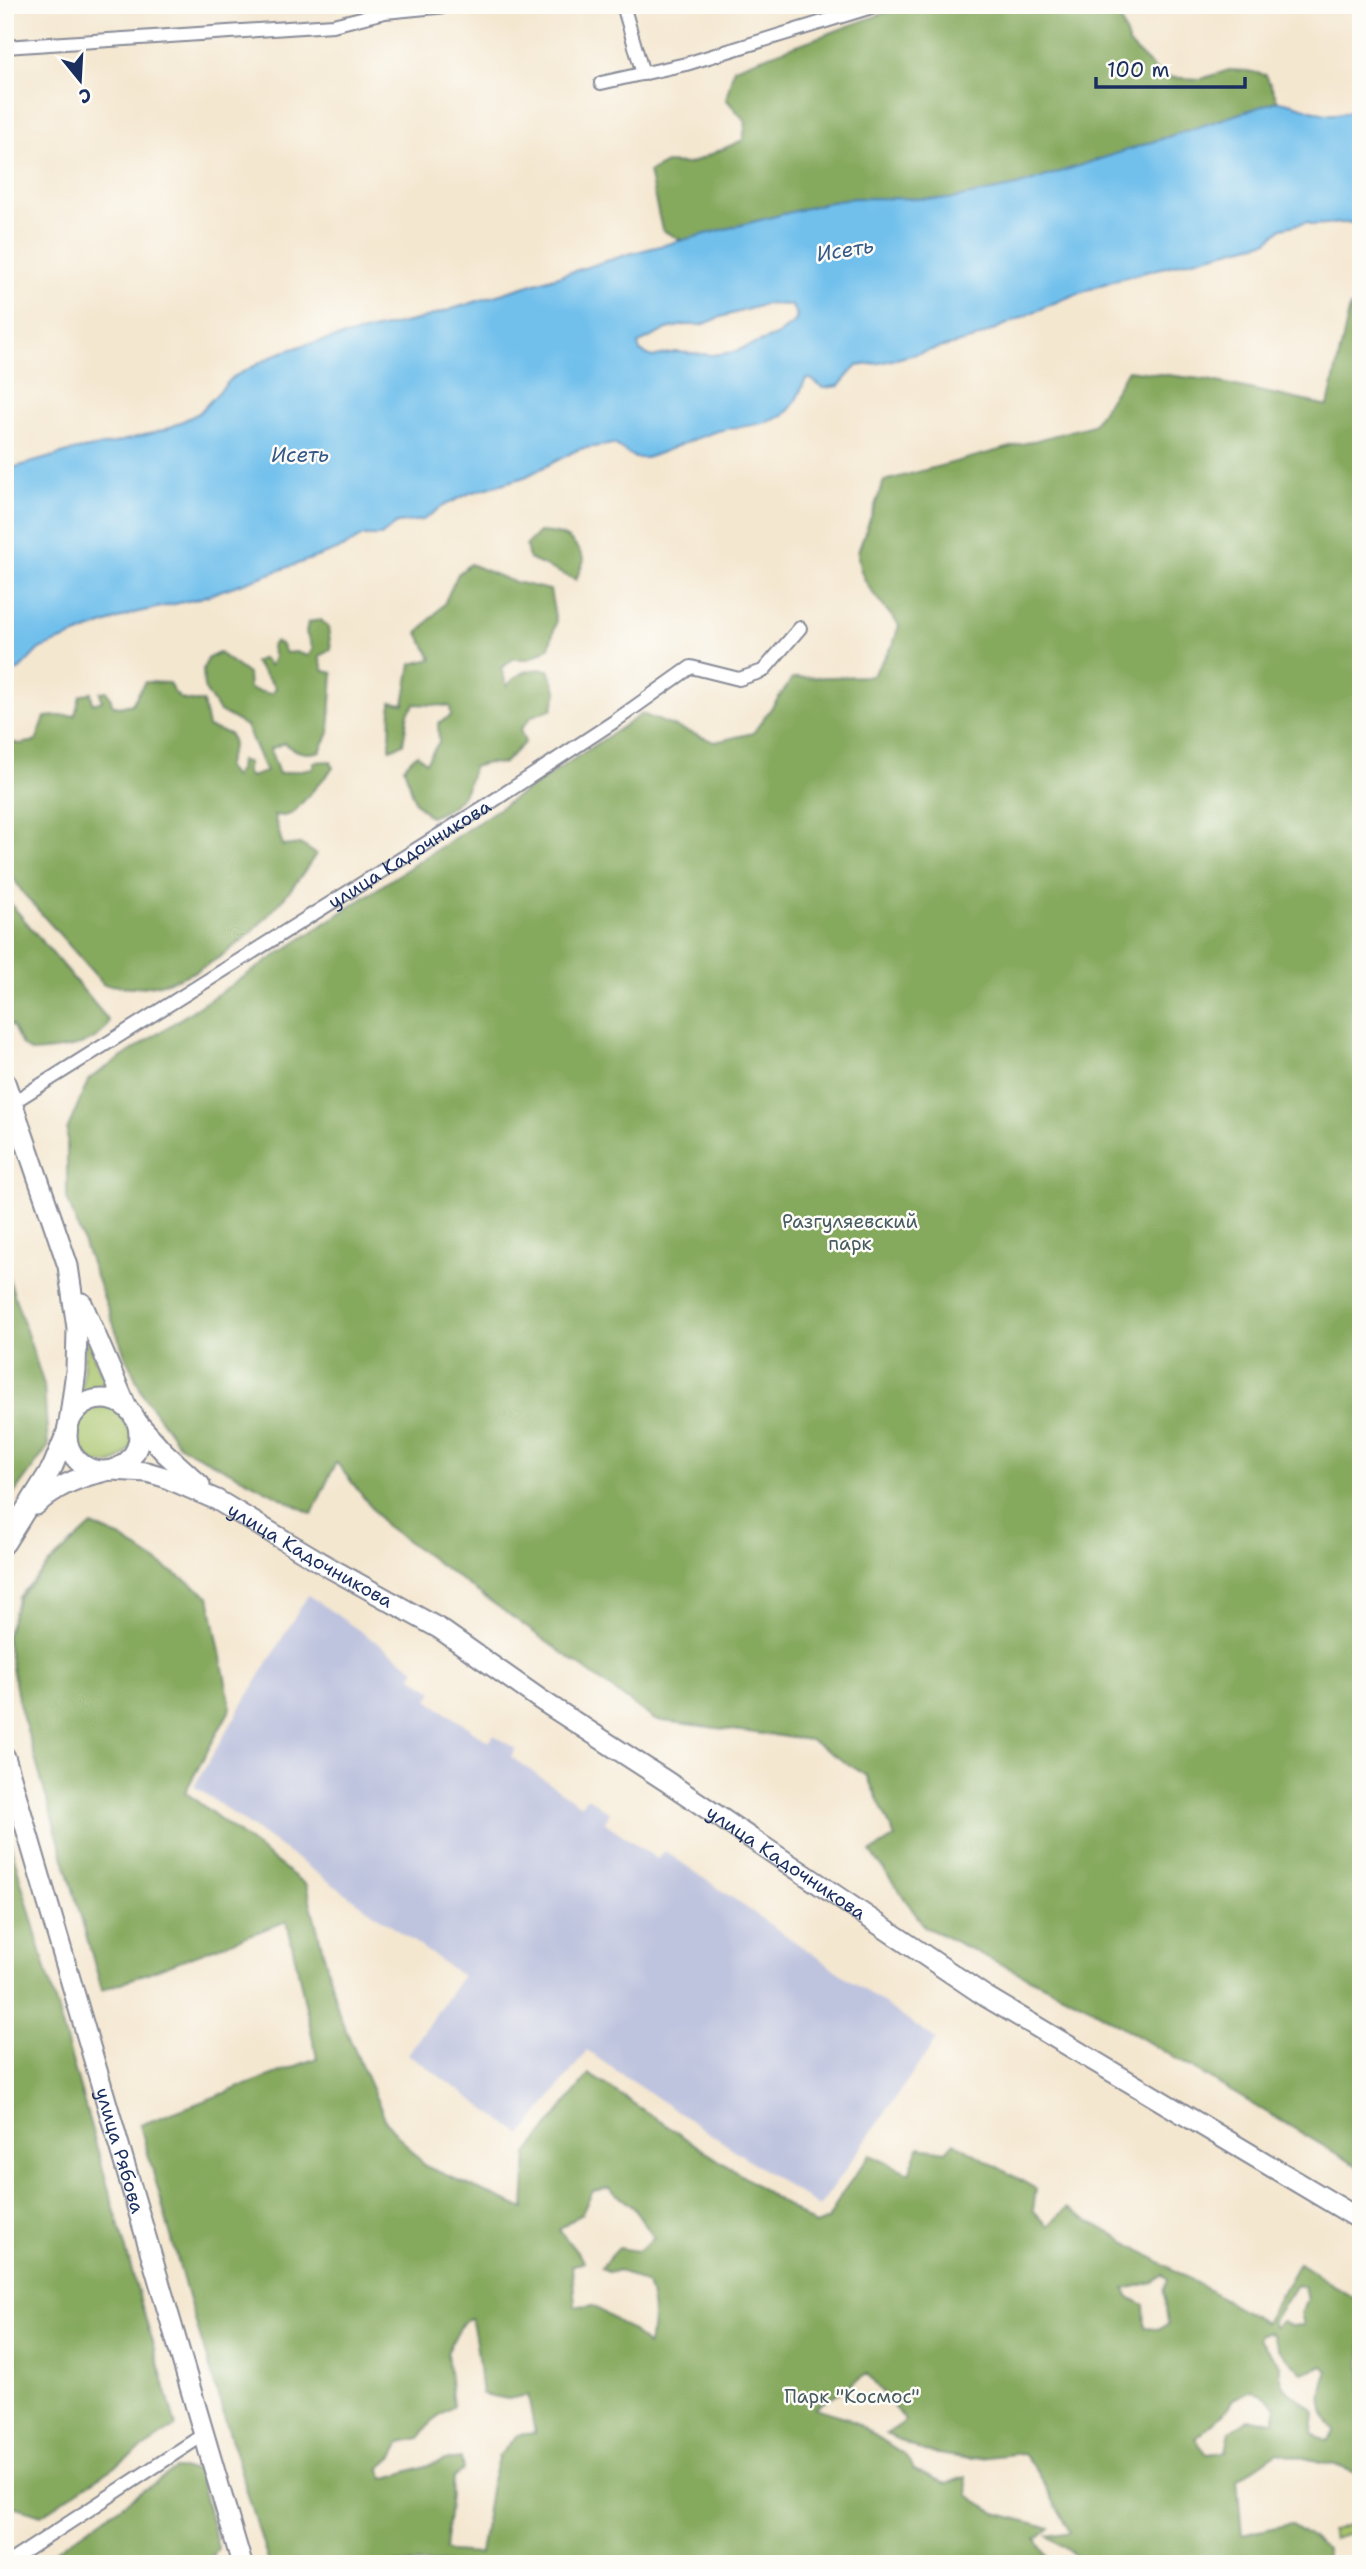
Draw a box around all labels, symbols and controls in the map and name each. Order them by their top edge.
north arrow [46,46,116,116]
scale bar [1096,46,1245,90]
text: 100 m [1107,56,1170,84]
text: С [76,82,95,109]
water label: Исеть [814,232,876,268]
water label: Исеть [271,441,329,469]
street label: улица Кадочникова [323,794,496,915]
park label: Разгуляевский парк [782,1209,918,1256]
street label: улица Кадочникова [223,1497,398,1614]
street label: улица Кадочникова [702,1800,871,1926]
street label: улица Рябова [90,2085,150,2217]
park label: Парк "Космос" [784,2384,920,2409]

